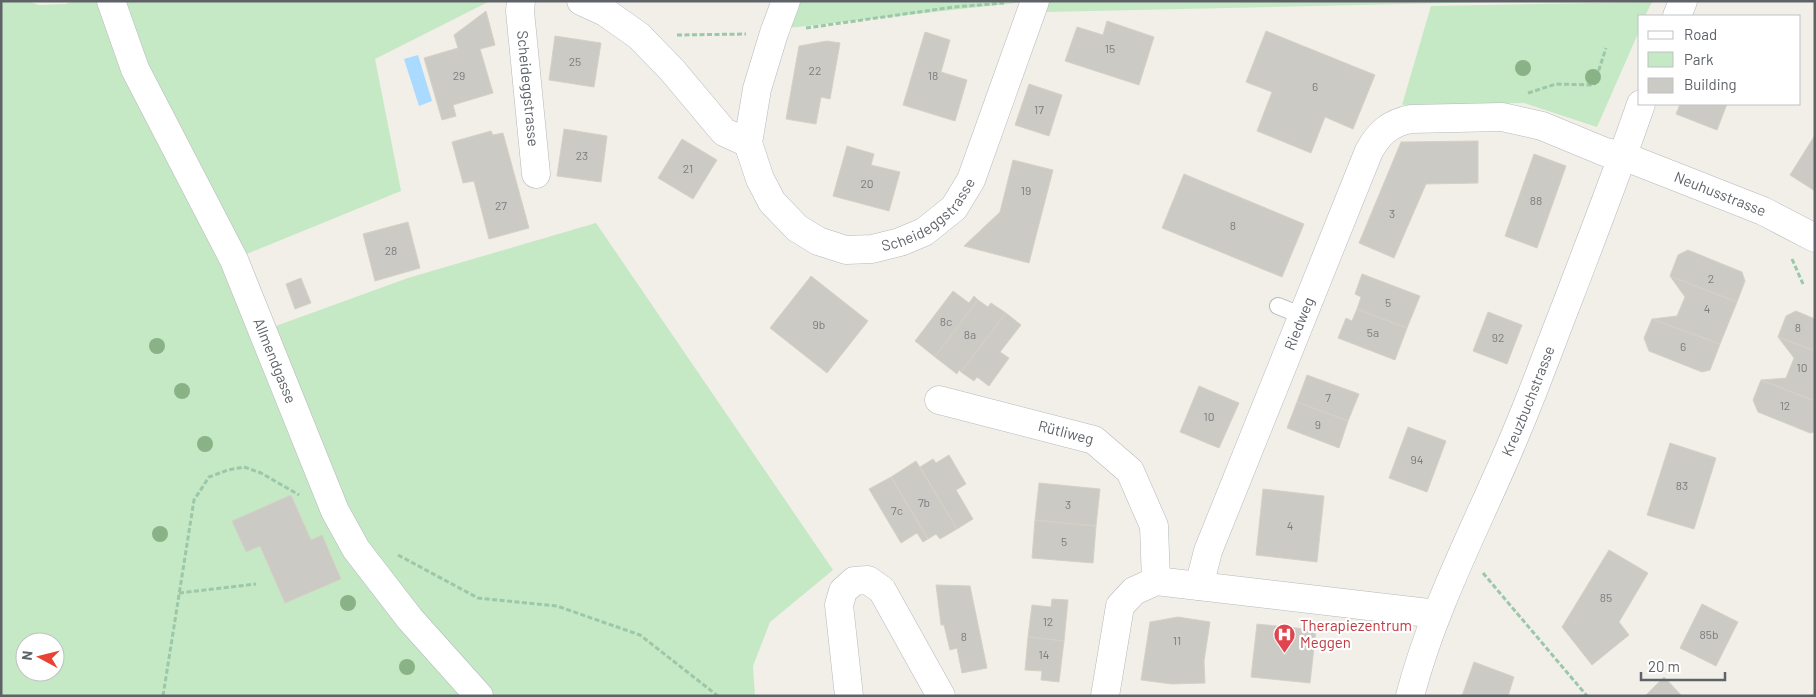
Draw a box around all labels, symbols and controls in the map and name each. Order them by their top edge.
legend [1638,15,1801,105]
text: Road [1684,25,1717,43]
street label: Scheideggstrasse [514,30,543,147]
house number: 15 [1105,41,1115,55]
text: Park [1684,50,1714,68]
house number: 25 [569,54,581,68]
house number: 22 [809,63,821,77]
house number: 29 [453,68,465,82]
house number: 18 [928,68,938,82]
text: Building [1684,75,1737,93]
house number: 6 [1312,79,1318,93]
house number: 17 [1034,102,1044,116]
house number: 23 [576,148,588,162]
house number: 21 [683,161,693,175]
street label: Neuhusstrasse [1672,167,1769,219]
street label: Scheideggstrasse [879,174,978,254]
house number: 20 [860,176,874,190]
house number: 19 [1021,183,1031,197]
house number: 88 [1530,193,1542,207]
house number: 27 [495,198,507,212]
house number: 3 [1389,206,1395,220]
house number: 8 [1230,218,1236,232]
house number: 28 [385,243,397,257]
house number: 2 [1708,271,1714,285]
street label: Riedweg [1280,294,1317,353]
house number: 5 [1385,295,1391,309]
house number: 4 [1704,301,1710,315]
house number: 8c [940,314,952,328]
street label: Allmendgasse [250,315,301,406]
house number: 9b [813,317,825,331]
house number: 8 [1795,320,1801,334]
house number: 5a [1367,325,1379,339]
house number: 8a [964,327,976,341]
house number: 92 [1492,330,1504,344]
house number: 6 [1680,339,1686,353]
street label: Kreuzbuchstrasse [1497,343,1558,459]
house number: 10 [1797,360,1807,374]
house number: 7 [1325,390,1331,404]
house number: 12 [1780,398,1790,412]
house number: 10 [1204,409,1214,423]
street label: Rütliweg [1036,416,1096,448]
house number: 9 [1315,417,1321,431]
house number: 94 [1411,452,1423,466]
house number: 83 [1676,478,1688,492]
house number: 7b [918,495,930,509]
house number: 3 [1065,497,1071,511]
house number: 7c [891,503,903,517]
house number: 4 [1287,518,1293,532]
house number: 5 [1061,534,1067,548]
house number: 85 [1600,590,1612,604]
house number: 12 [1043,614,1053,628]
place label: Therapiezentrum Meggen [1300,616,1412,651]
hospital icon: Therapiezentrum Meggen [1272,623,1296,654]
house number: 85b [1700,627,1718,641]
house number: 8 [961,629,967,643]
north arrow [15,632,65,682]
house number: 11 [1173,633,1181,647]
house number: 14 [1039,647,1049,661]
text: N [18,650,36,661]
scale bar [1641,650,1725,682]
text: 20 m [1648,657,1680,675]

